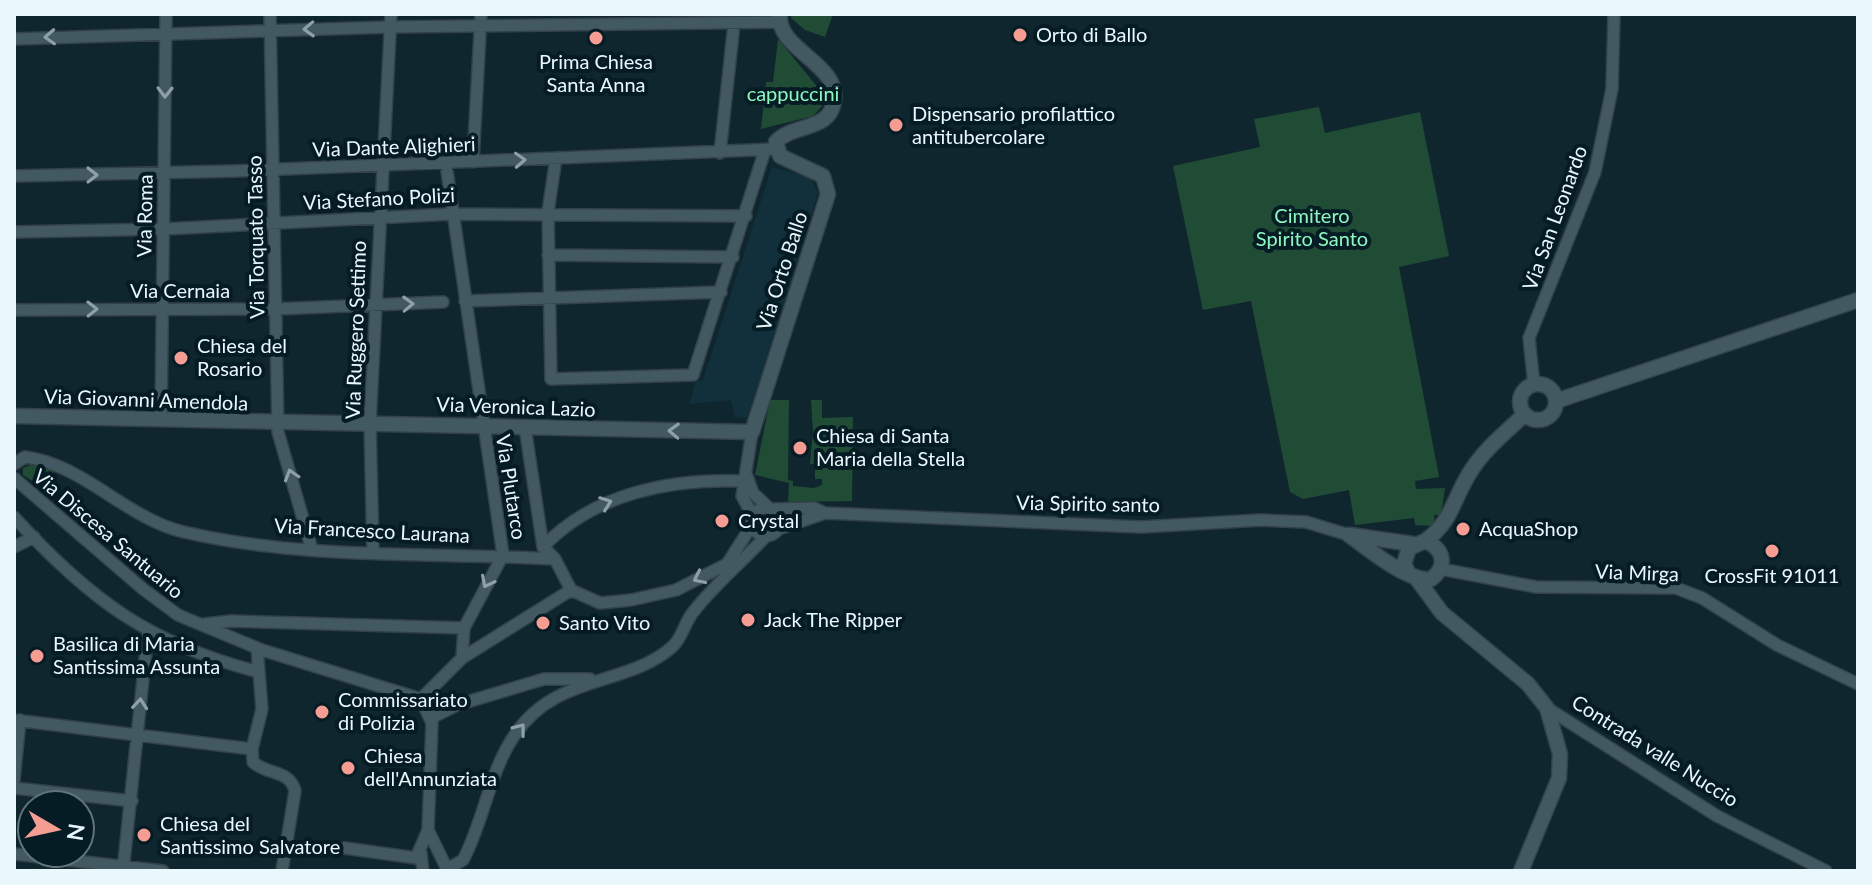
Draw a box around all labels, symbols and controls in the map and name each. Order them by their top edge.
one-way arrow [302,20,315,37]
place label: Orto di Ballo [1036,22,1147,46]
marker: Orto di Ballo [1011,26,1029,44]
one-way arrow [43,28,56,45]
marker: Prima Chiesa Santa Anna [587,29,605,47]
place label: Prima Chiesa Santa Anna [539,49,653,96]
park label: cappuccini [747,81,839,105]
one-way arrow [156,86,174,99]
place label: Dispensario profilattico antitubercolare [912,101,1115,148]
marker: Dispensario profilattico antitubercolare [887,116,905,134]
street label: Via Dante Alighieri [312,131,476,161]
street label: Via San Leonardo [1517,142,1591,293]
one-way arrow [514,151,527,168]
street label: Via Torquato Tasso [242,155,268,319]
one-way arrow [86,166,99,184]
street label: Via Roma [131,174,157,258]
street label: Via Stefano Polizi [302,182,456,214]
park label: Cimitero Spirito Santo [1256,203,1368,250]
street label: Via Orto Ballo [751,208,812,333]
street label: Via Ruggero Settimo [340,240,370,420]
street label: Via Cernaia [130,278,230,302]
one-way arrow [402,295,415,312]
one-way arrow [86,301,99,318]
place label: Chiesa del Rosario [197,333,287,380]
marker: Chiesa del Rosario [172,349,190,367]
street label: Via Giovanni Amendola [44,383,249,415]
street label: Via Veronica Lazio [436,391,596,421]
one-way arrow [667,423,680,440]
place label: Chiesa di Santa Maria della Stella [816,423,965,470]
street label: Via Plutarco [492,433,532,541]
marker: Chiesa di Santa Maria della Stella [791,439,809,457]
street label: Via Discesa Santuario [29,463,189,603]
one-way arrow [284,468,300,482]
street label: Via Spirito santo [1016,490,1160,516]
one-way arrow [598,496,612,512]
place label: Crystal [738,508,799,532]
marker: Crystal [713,512,731,530]
street label: Via Francesco Laurana [274,513,471,547]
place label: AcquaShop [1479,516,1578,540]
marker: AcquaShop [1454,520,1472,538]
marker: CrossFit 91011 [1763,542,1781,560]
street label: Via Mirga [1595,559,1679,585]
place label: CrossFit 91011 [1705,563,1839,587]
one-way arrow [692,568,707,583]
one-way arrow [482,573,497,588]
place label: Jack The Ripper [764,607,903,631]
place label: Santo Vito [559,610,650,634]
marker: Jack The Ripper [739,611,757,629]
marker: Santo Vito [534,614,552,632]
place label: Basilica di Maria Santissima Assunta [53,631,220,678]
marker: Basilica di Maria Santissima Assunta [28,647,46,665]
place label: Commissariato di Polizia [338,687,468,734]
street label: Contrada valle Nuccio [1568,689,1743,811]
one-way arrow [131,697,148,710]
marker: Commissariato di Polizia [313,703,331,721]
one-way arrow [511,723,525,738]
place label: Chiesa dell'Annunziata [364,743,497,790]
marker: Chiesa dell'Annunziata [339,759,357,777]
north arrow [16,789,96,869]
place label: Chiesa del Santissimo Salvatore [160,811,340,858]
text: N [62,822,91,843]
marker: Chiesa del Santissimo Salvatore [135,826,153,844]

